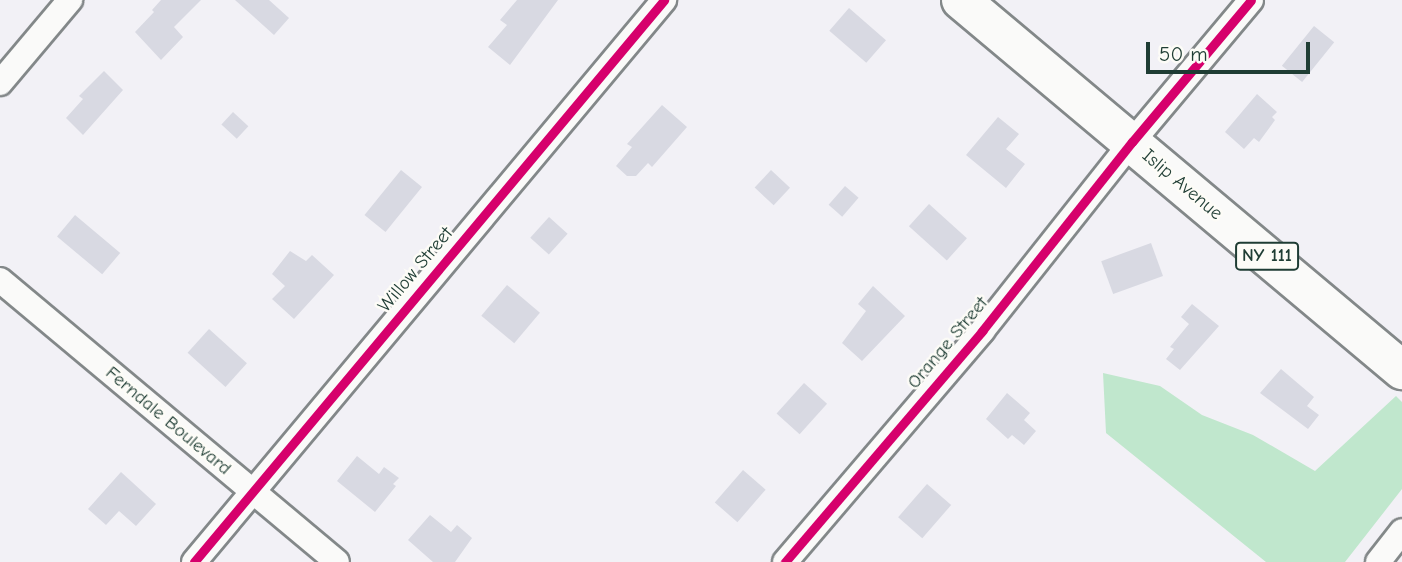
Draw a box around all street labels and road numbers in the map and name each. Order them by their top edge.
street label: Islip Avenue [1137,145,1227,225]
street label: Willow Street [374,223,458,317]
road number: NY 111 [1234,242,1300,270]
street label: Orange Street [903,292,993,394]
street label: Ferndale Boulevard [101,362,235,480]

